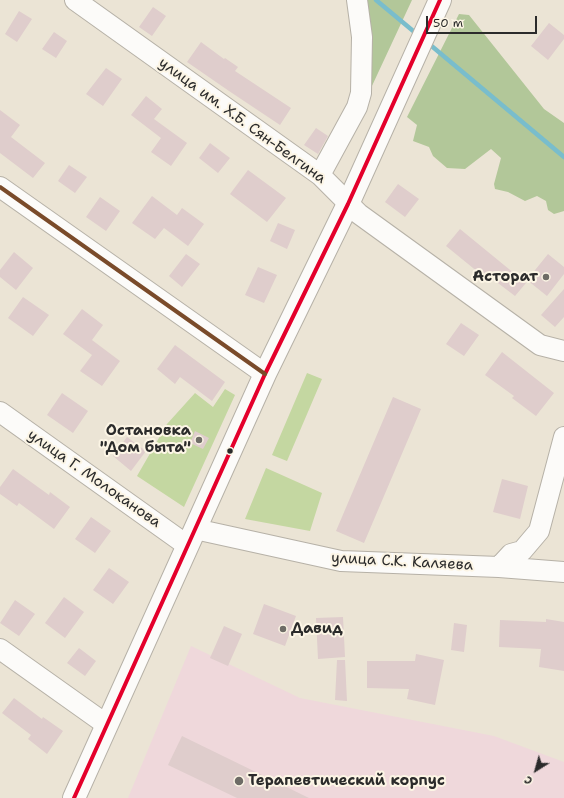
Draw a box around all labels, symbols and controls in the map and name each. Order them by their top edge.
scale bar [428,8,539,34]
text: 50 m [433,15,463,31]
street label: улица им. Х.Б. Сян-Белгина [155,54,329,188]
place label: Асторат [473,268,538,286]
marker: Асторат [541,272,551,282]
place label: Остановка "Дом быта" [100,422,191,457]
street label: улица Г. Молоканова [24,426,164,532]
marker: Остановка "Дом быта" [194,435,204,445]
unlabelled marker [225,446,235,456]
street label: улица С.К. Каляева [331,549,473,575]
place label: Давид [291,620,343,638]
marker: Давид [278,624,288,634]
north arrow [516,750,556,790]
place label: Терапевтический корпус [248,772,445,790]
text: С [521,772,536,788]
marker: Терапевтический корпус [233,775,245,787]

